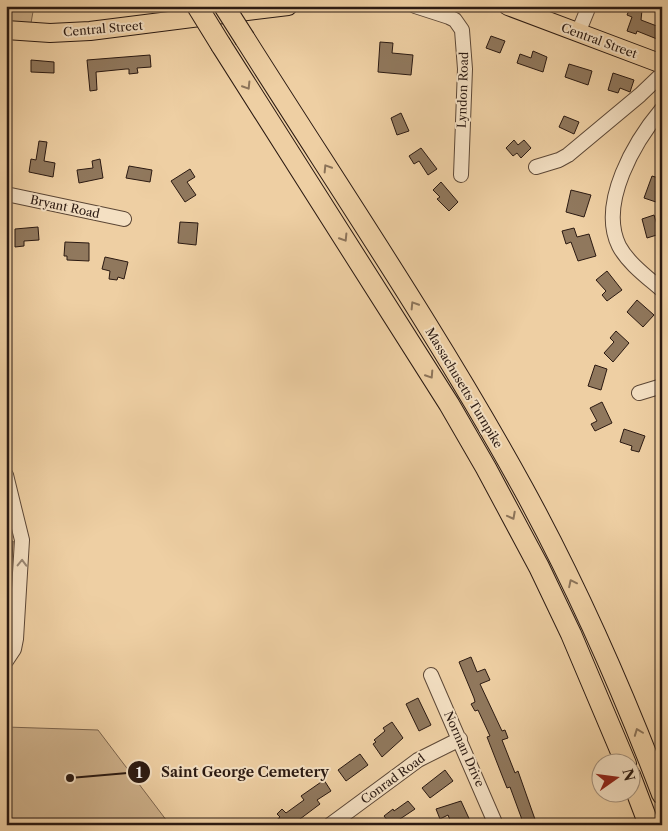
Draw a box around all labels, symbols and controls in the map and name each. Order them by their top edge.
street label: Central Street [63,17,144,39]
street label: Central Street [559,20,640,61]
street label: Lyndon Road [454,51,471,128]
one-way arrow [241,80,251,89]
one-way arrow [323,165,333,174]
street label: Bryant Road [29,192,102,221]
one-way arrow [337,233,347,242]
one-way arrow [410,302,420,311]
street label: Massachusetts Turnpike [423,325,506,451]
one-way arrow [424,370,434,379]
one-way arrow [506,510,516,519]
one-way arrow [16,559,27,567]
one-way arrow [568,579,578,588]
street label: Norman Drive [441,709,488,789]
one-way arrow [634,728,644,737]
street label: Conrad Road [358,750,428,807]
north arrow [590,754,640,804]
callout: Saint George Cemetery [126,758,339,787]
text: 1 [136,763,143,782]
text: Saint George Cemetery [161,763,329,781]
text: N [618,767,639,783]

